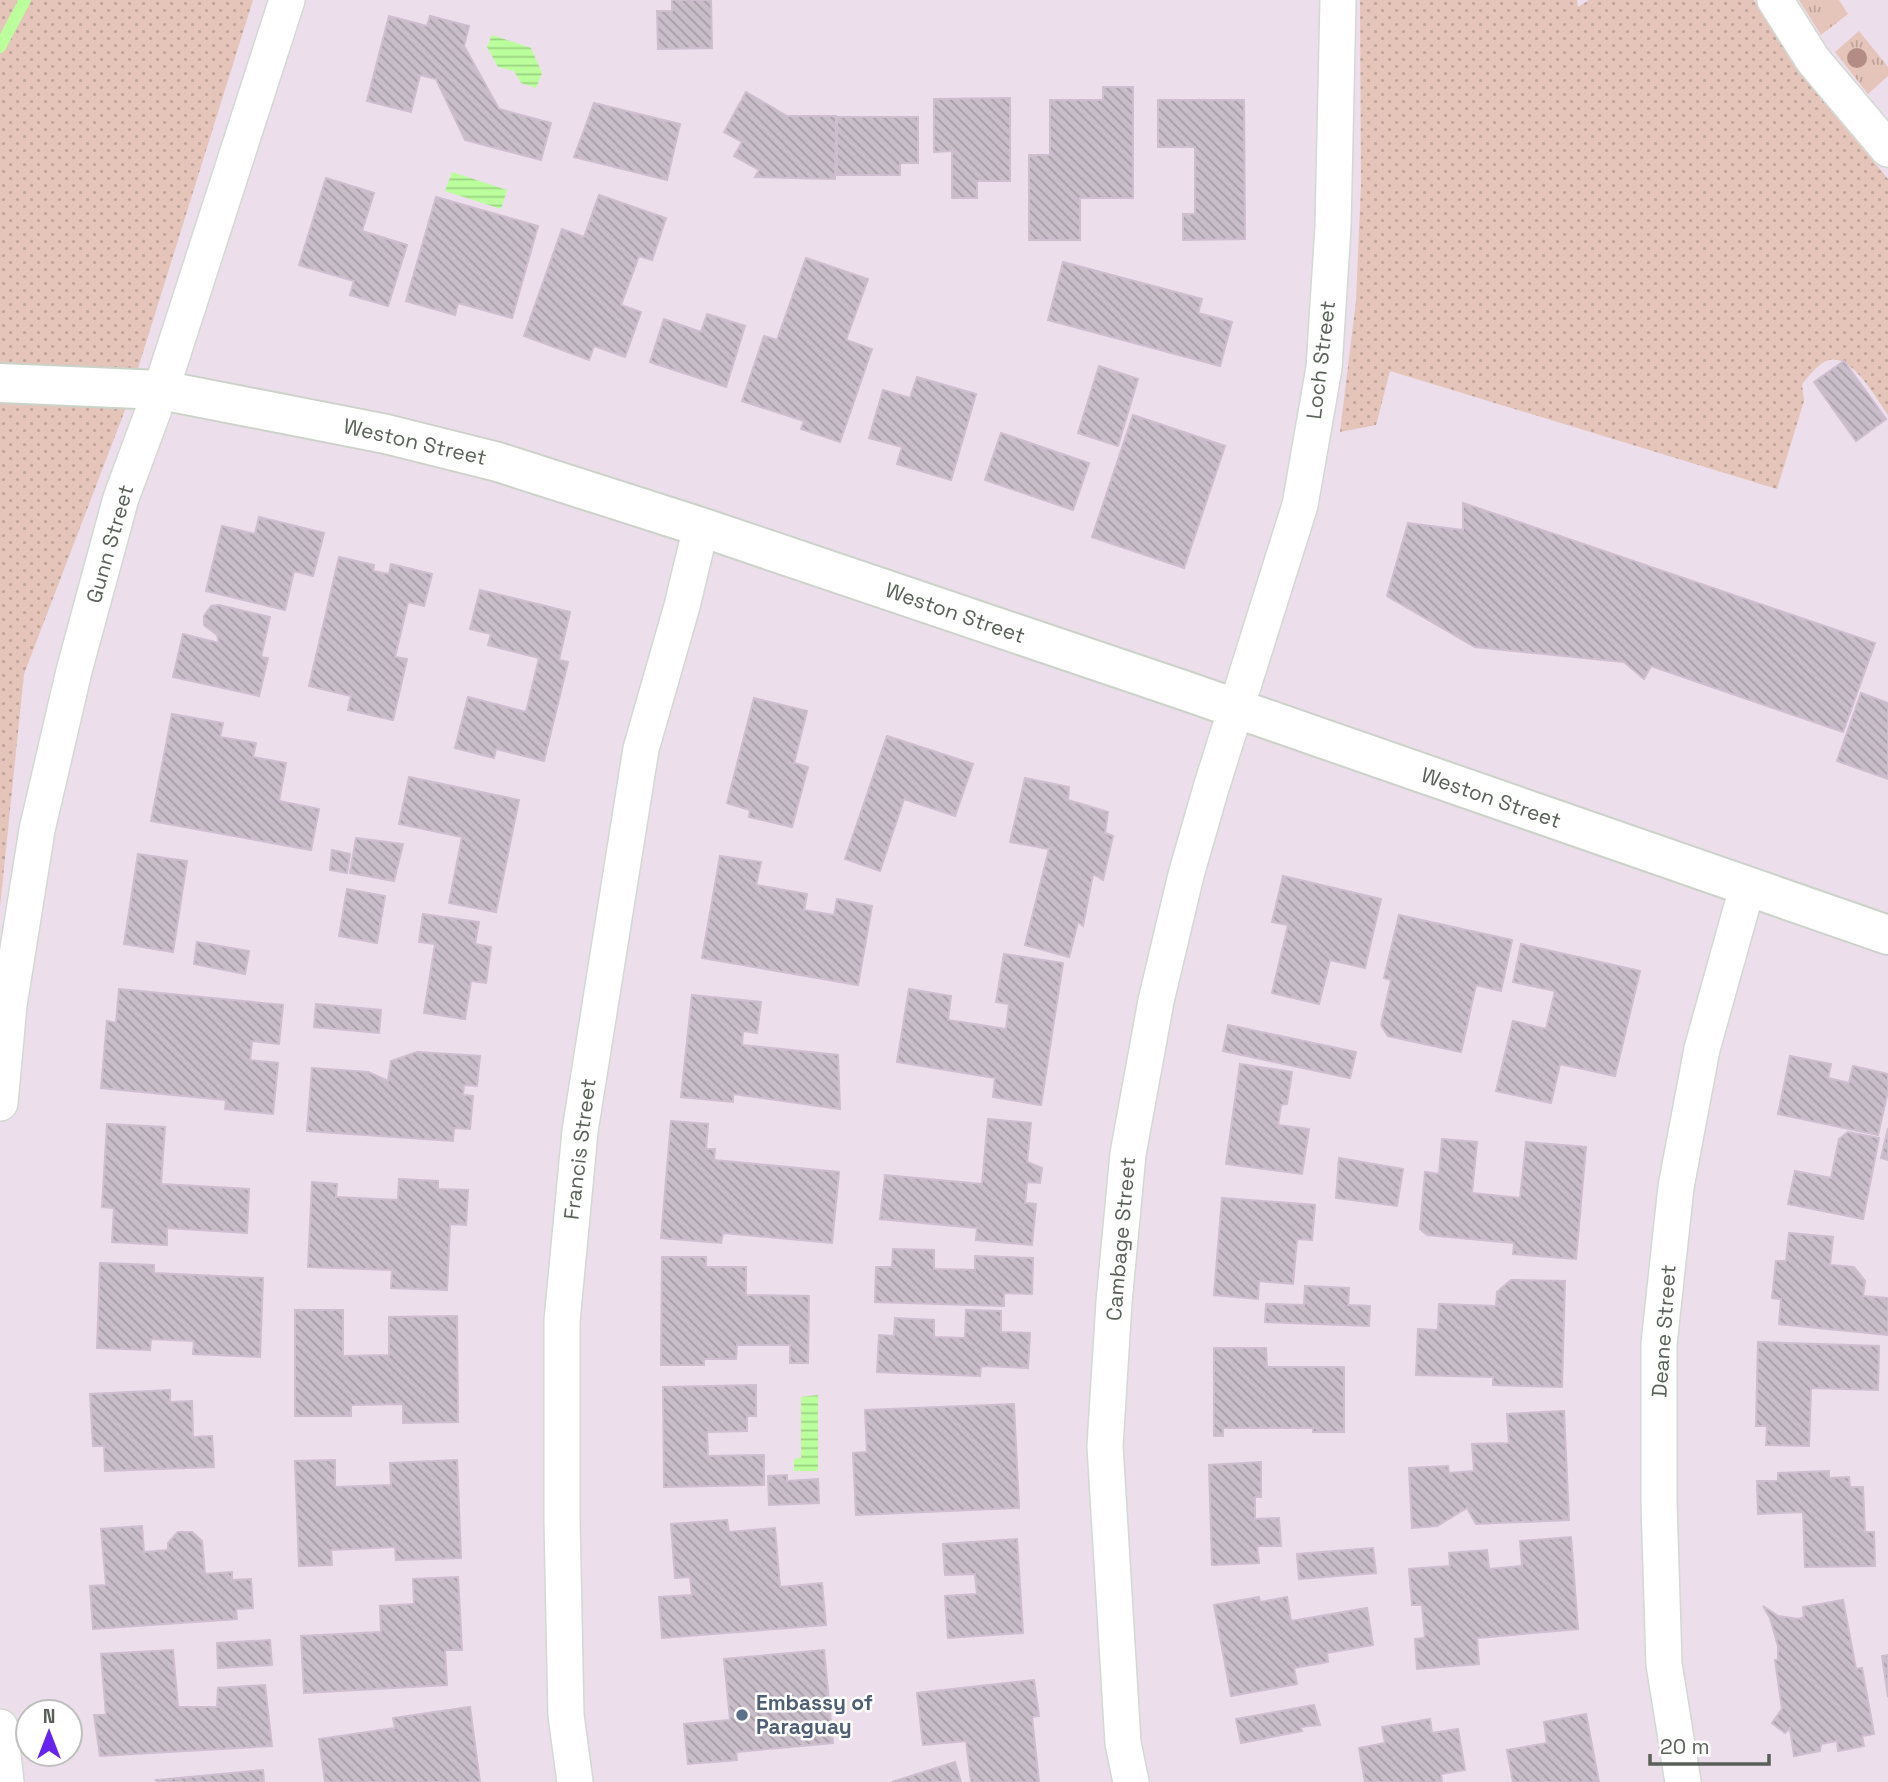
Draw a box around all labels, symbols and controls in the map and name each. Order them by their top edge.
street label: Loch Street [1300,299,1341,421]
street label: Weston Street [341,412,489,471]
street label: Gunn Street [80,481,139,606]
street label: Weston Street [882,576,1029,649]
street label: Weston Street [1418,761,1565,834]
street label: Francis Street [557,1077,602,1221]
street label: Cambage Street [1100,1156,1141,1322]
street label: Deane Street [1645,1264,1682,1398]
place label: Embassy of Paraguay [756,1689,873,1740]
north arrow [14,1698,84,1768]
text: N [43,1704,55,1729]
marker: Embassy of Paraguay [734,1707,750,1723]
scale bar [1650,1722,1769,1766]
text: 20 m [1660,1733,1710,1760]

